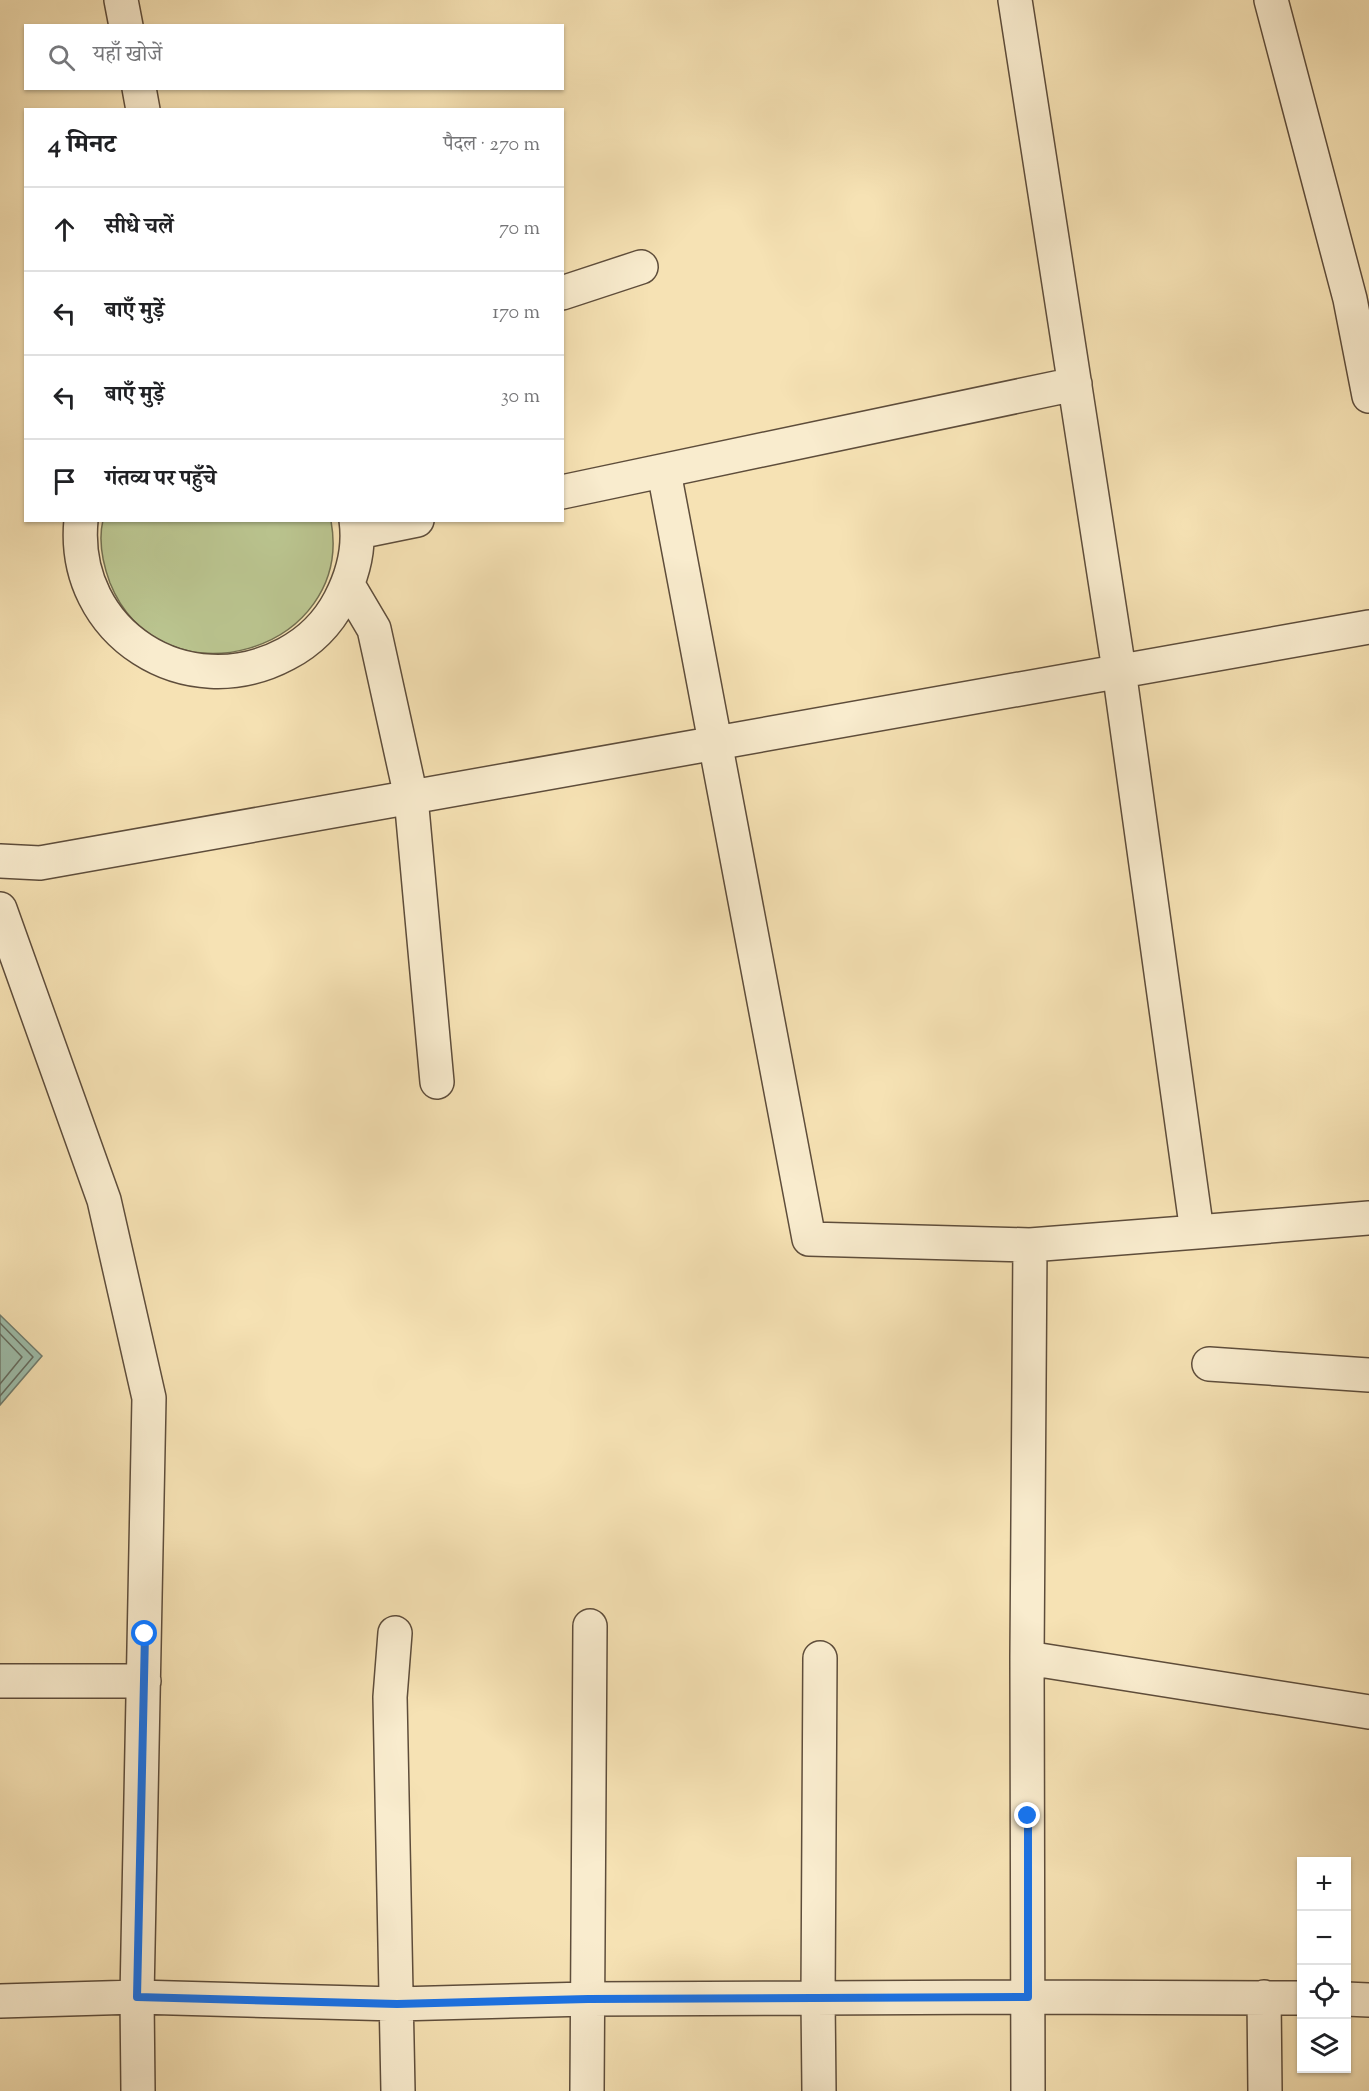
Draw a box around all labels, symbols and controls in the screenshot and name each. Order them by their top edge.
search box [24,24,564,90]
text: यहाँ खोजें [93,40,162,72]
icon: search [45,41,78,74]
text: 4 मिनट [48,127,116,164]
text: पैदल · 270 m [443,131,540,160]
text: सीधे चलें [105,212,174,244]
icon: ahead [48,213,81,246]
text: 70 m [499,215,540,244]
text: बाएँ मुड़ें [105,296,164,328]
icon: left [48,297,81,330]
text: 170 m [492,299,540,328]
text: बाएँ मुड़ें [105,380,164,412]
icon: left [48,381,81,414]
text: 30 m [501,383,540,412]
text: गंतव्य पर पहुँचे [105,464,216,496]
icon: arrive [48,465,81,498]
route start [131,1620,157,1646]
route end [1014,1802,1040,1828]
map controls [1297,1857,1351,2073]
button: + [1297,1857,1351,1911]
button: − [1297,1911,1351,1965]
button: locate [1297,1965,1351,2019]
button: layers [1297,2019,1351,2073]

